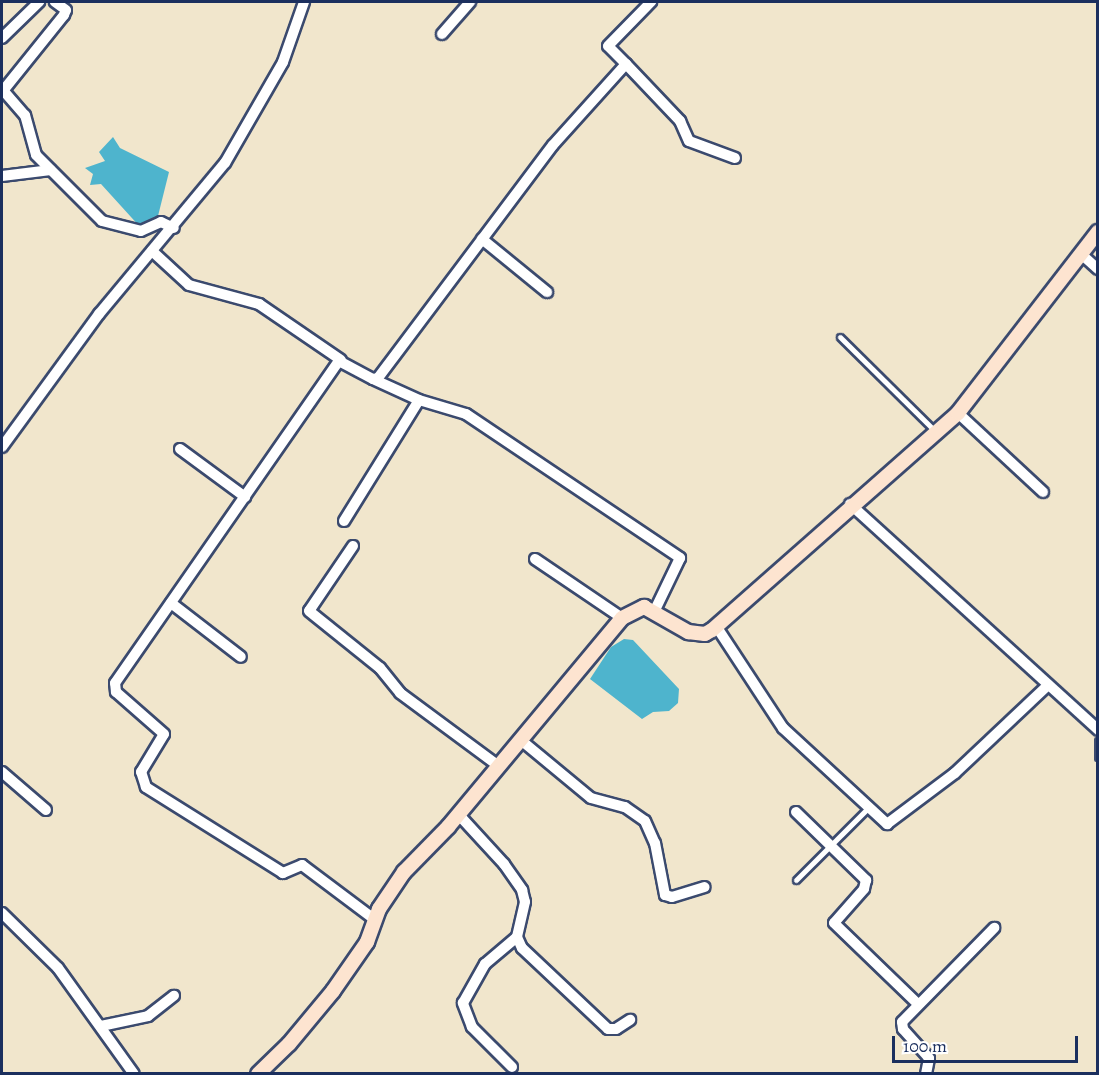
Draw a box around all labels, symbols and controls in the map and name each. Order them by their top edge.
scale bar [895,1024,1081,1062]
text: 100 m [903,1034,947,1058]

